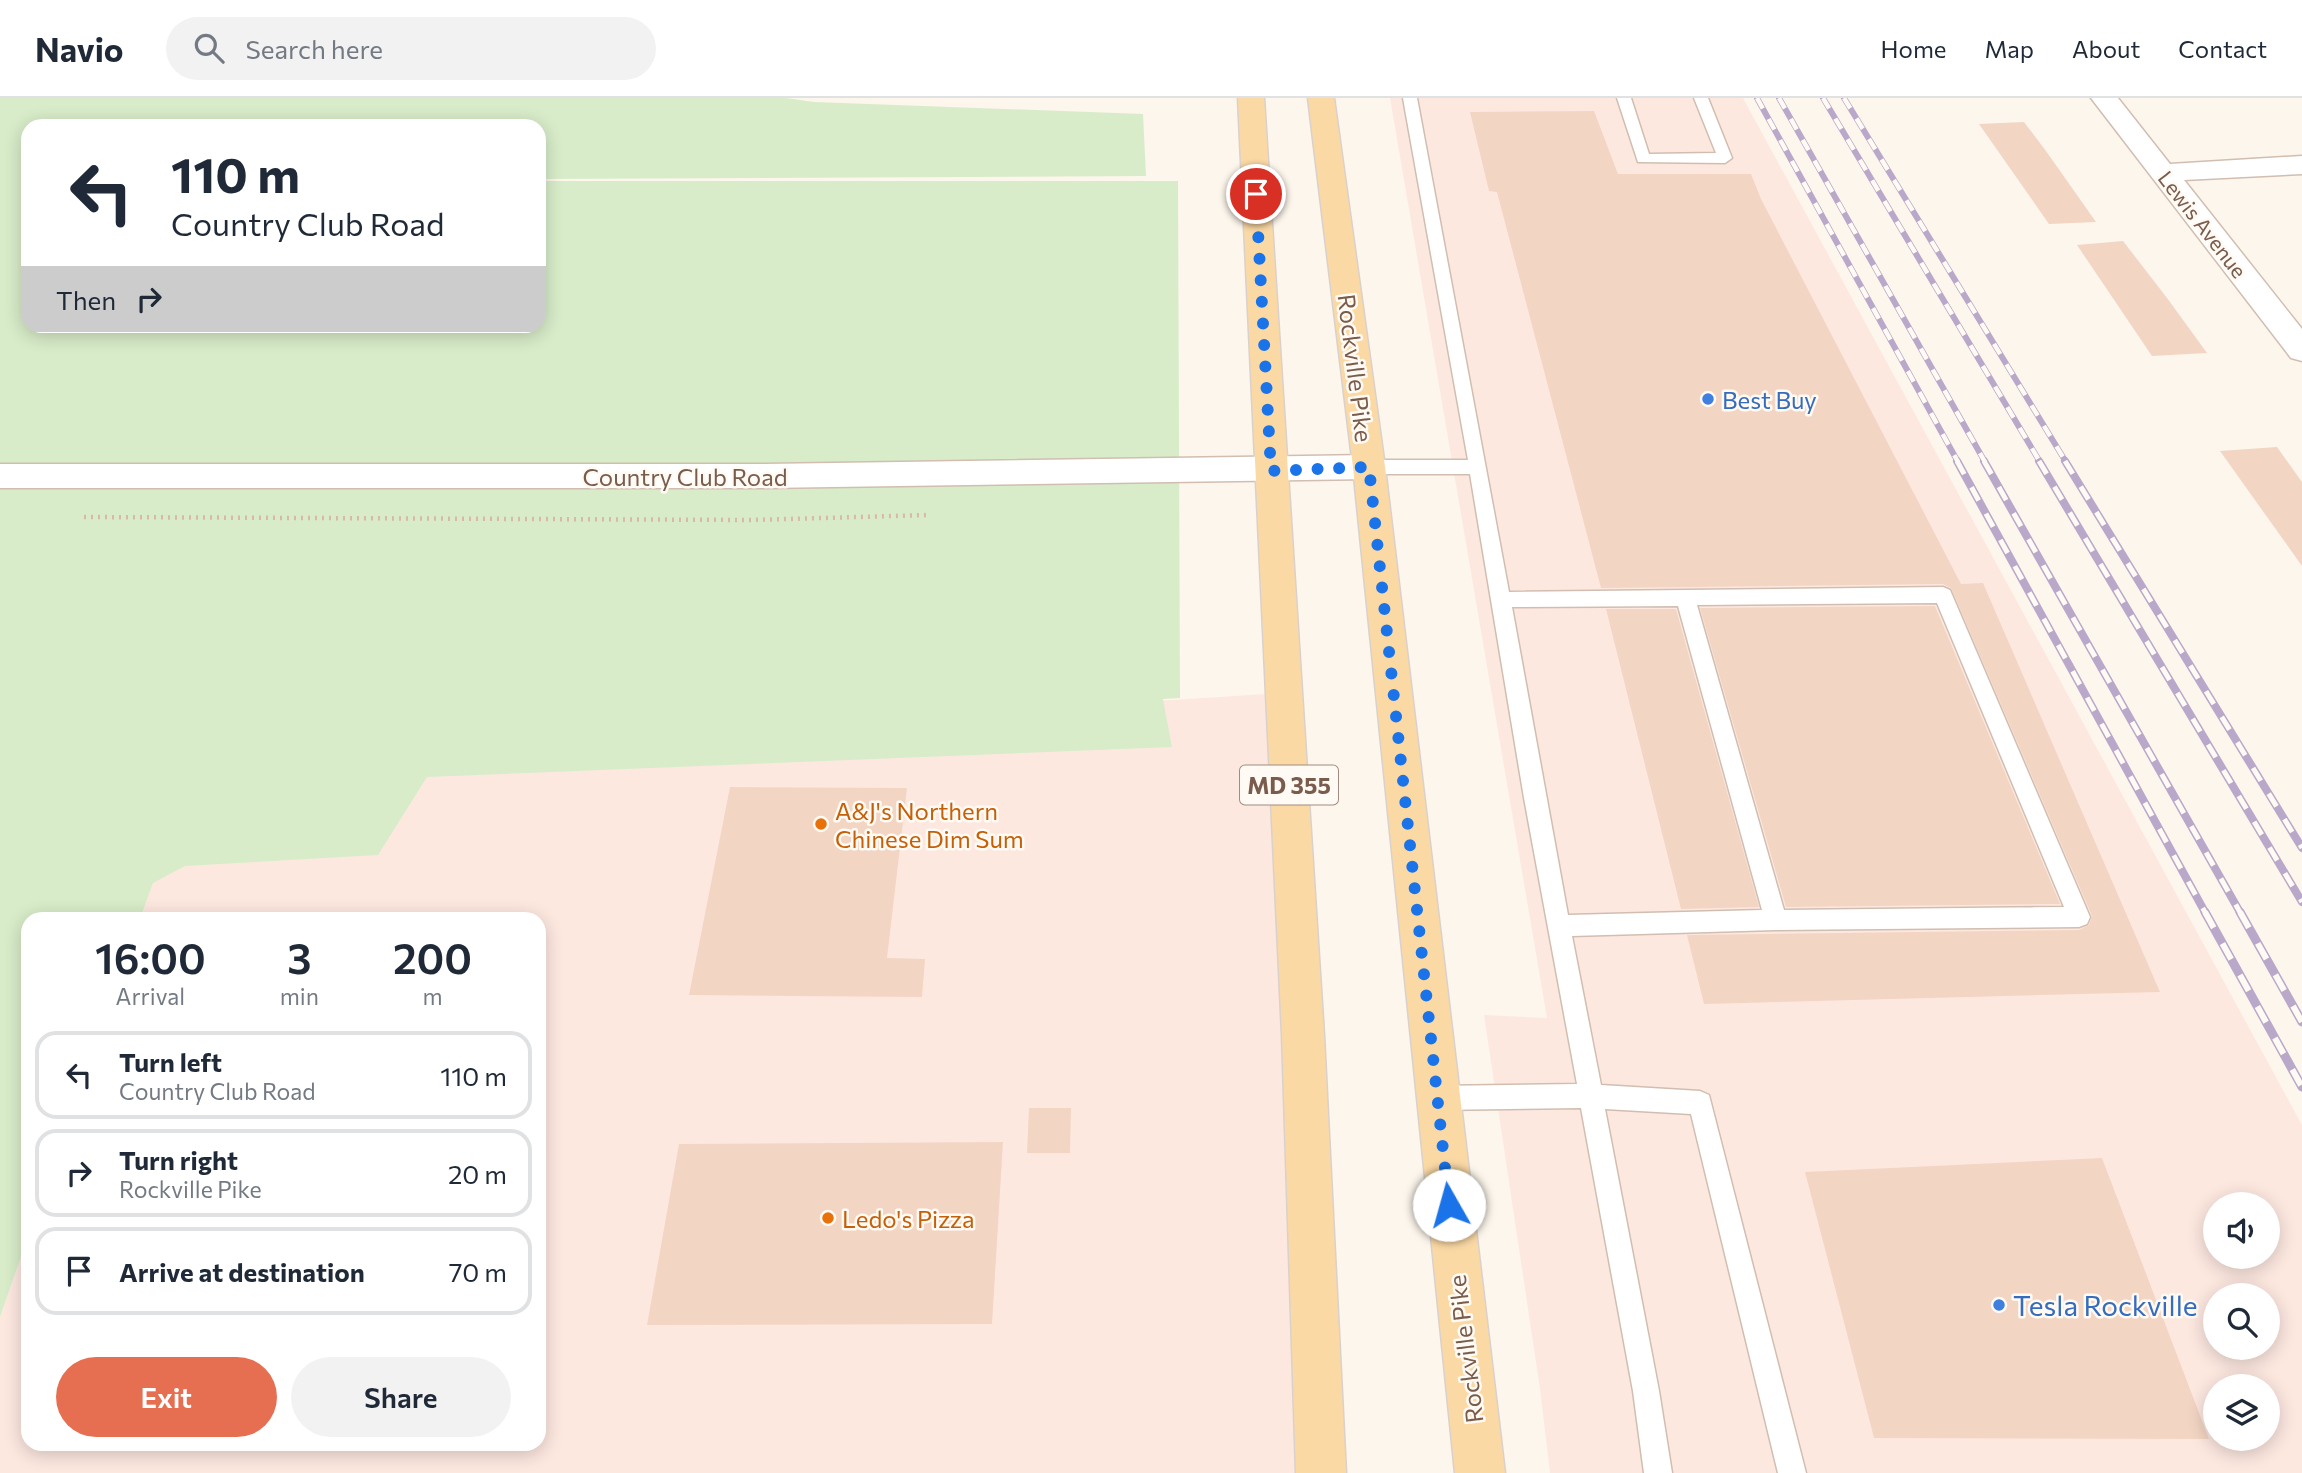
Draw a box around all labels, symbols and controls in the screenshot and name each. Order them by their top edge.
search box [166,17,656,80]
text: Navio [35,28,124,69]
icon: search [190,29,228,67]
text: Search here [246,33,383,64]
text: Home [1881,34,1947,63]
text: Map [1985,34,2034,63]
text: About [2072,34,2140,63]
text: Contact [2178,34,2267,63]
text: 110 m [171,143,300,203]
icon: left [56,147,147,238]
pin [1226,164,1286,224]
street label: Lewis Avenue [2154,166,2252,282]
icon: arrive [1237,175,1275,213]
text: Country Club Road [171,203,445,243]
icon: right [130,280,168,318]
text: Then [56,284,116,315]
street label: Rockville Pike [1333,292,1379,444]
place label: Best Buy [1722,385,1817,414]
marker: Best Buy [1700,391,1716,407]
street label: Country Club Road [582,462,788,491]
road number: MD 355 [1240,765,1338,804]
place label: A&J's Northern Chinese Dim Sum [835,796,1024,853]
marker: A&J's Northern Chinese Dim Sum [813,816,829,832]
text: 16:00 [95,931,206,983]
text: 3 [287,931,311,983]
text: 200 [393,931,472,983]
text: Arrival [116,982,185,1010]
text: min [280,982,319,1010]
text: m [422,982,442,1010]
text: Turn left [119,1046,222,1077]
icon: left [60,1056,98,1094]
text: 110 m [440,1060,507,1091]
text: Country Club Road [119,1077,316,1105]
text: Turn right [119,1144,238,1175]
icon: right [60,1154,98,1192]
text: 20 m [448,1158,507,1189]
position arrow [1412,1168,1486,1242]
text: Rockville Pike [119,1175,262,1203]
map controls [2203,1192,2280,1451]
button: sound [2203,1192,2280,1269]
place label: Ledo's Pizza [842,1204,975,1233]
marker: Ledo's Pizza [820,1210,836,1226]
icon: arrive [60,1252,98,1290]
text: Arrive at destination [119,1256,365,1287]
text: 70 m [449,1256,507,1287]
street label: Rockville Pike [1442,1273,1488,1425]
button: search [2203,1283,2280,1360]
place label: Tesla Rockville [2013,1288,2198,1322]
marker: Tesla Rockville [1991,1297,2007,1313]
button: Exit [56,1357,277,1437]
button: Share [291,1357,511,1437]
button: layers [2203,1374,2280,1451]

